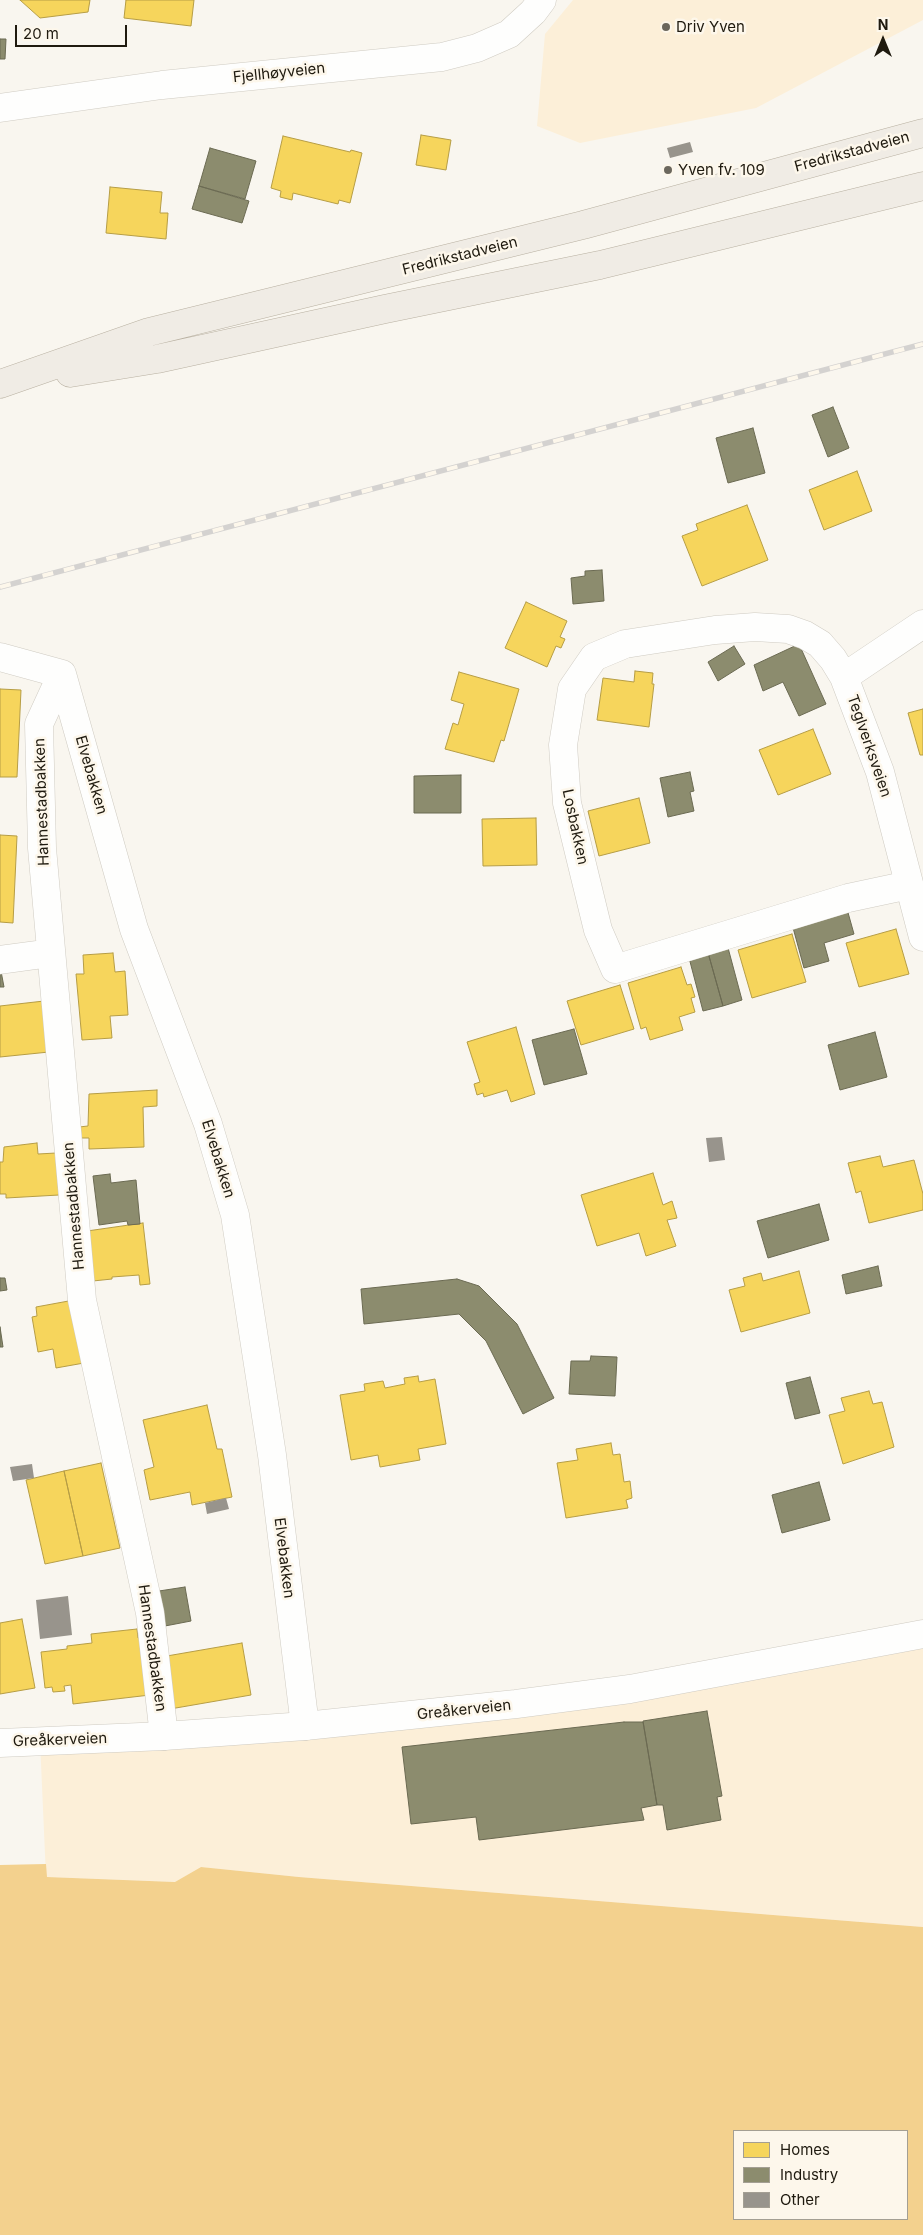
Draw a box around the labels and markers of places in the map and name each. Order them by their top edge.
place label: Driv Yven [676,18,745,36]
marker: Driv Yven [660,21,672,33]
place label: Yven fv. 109 [678,161,765,179]
marker: Yven fv. 109 [662,164,674,176]

